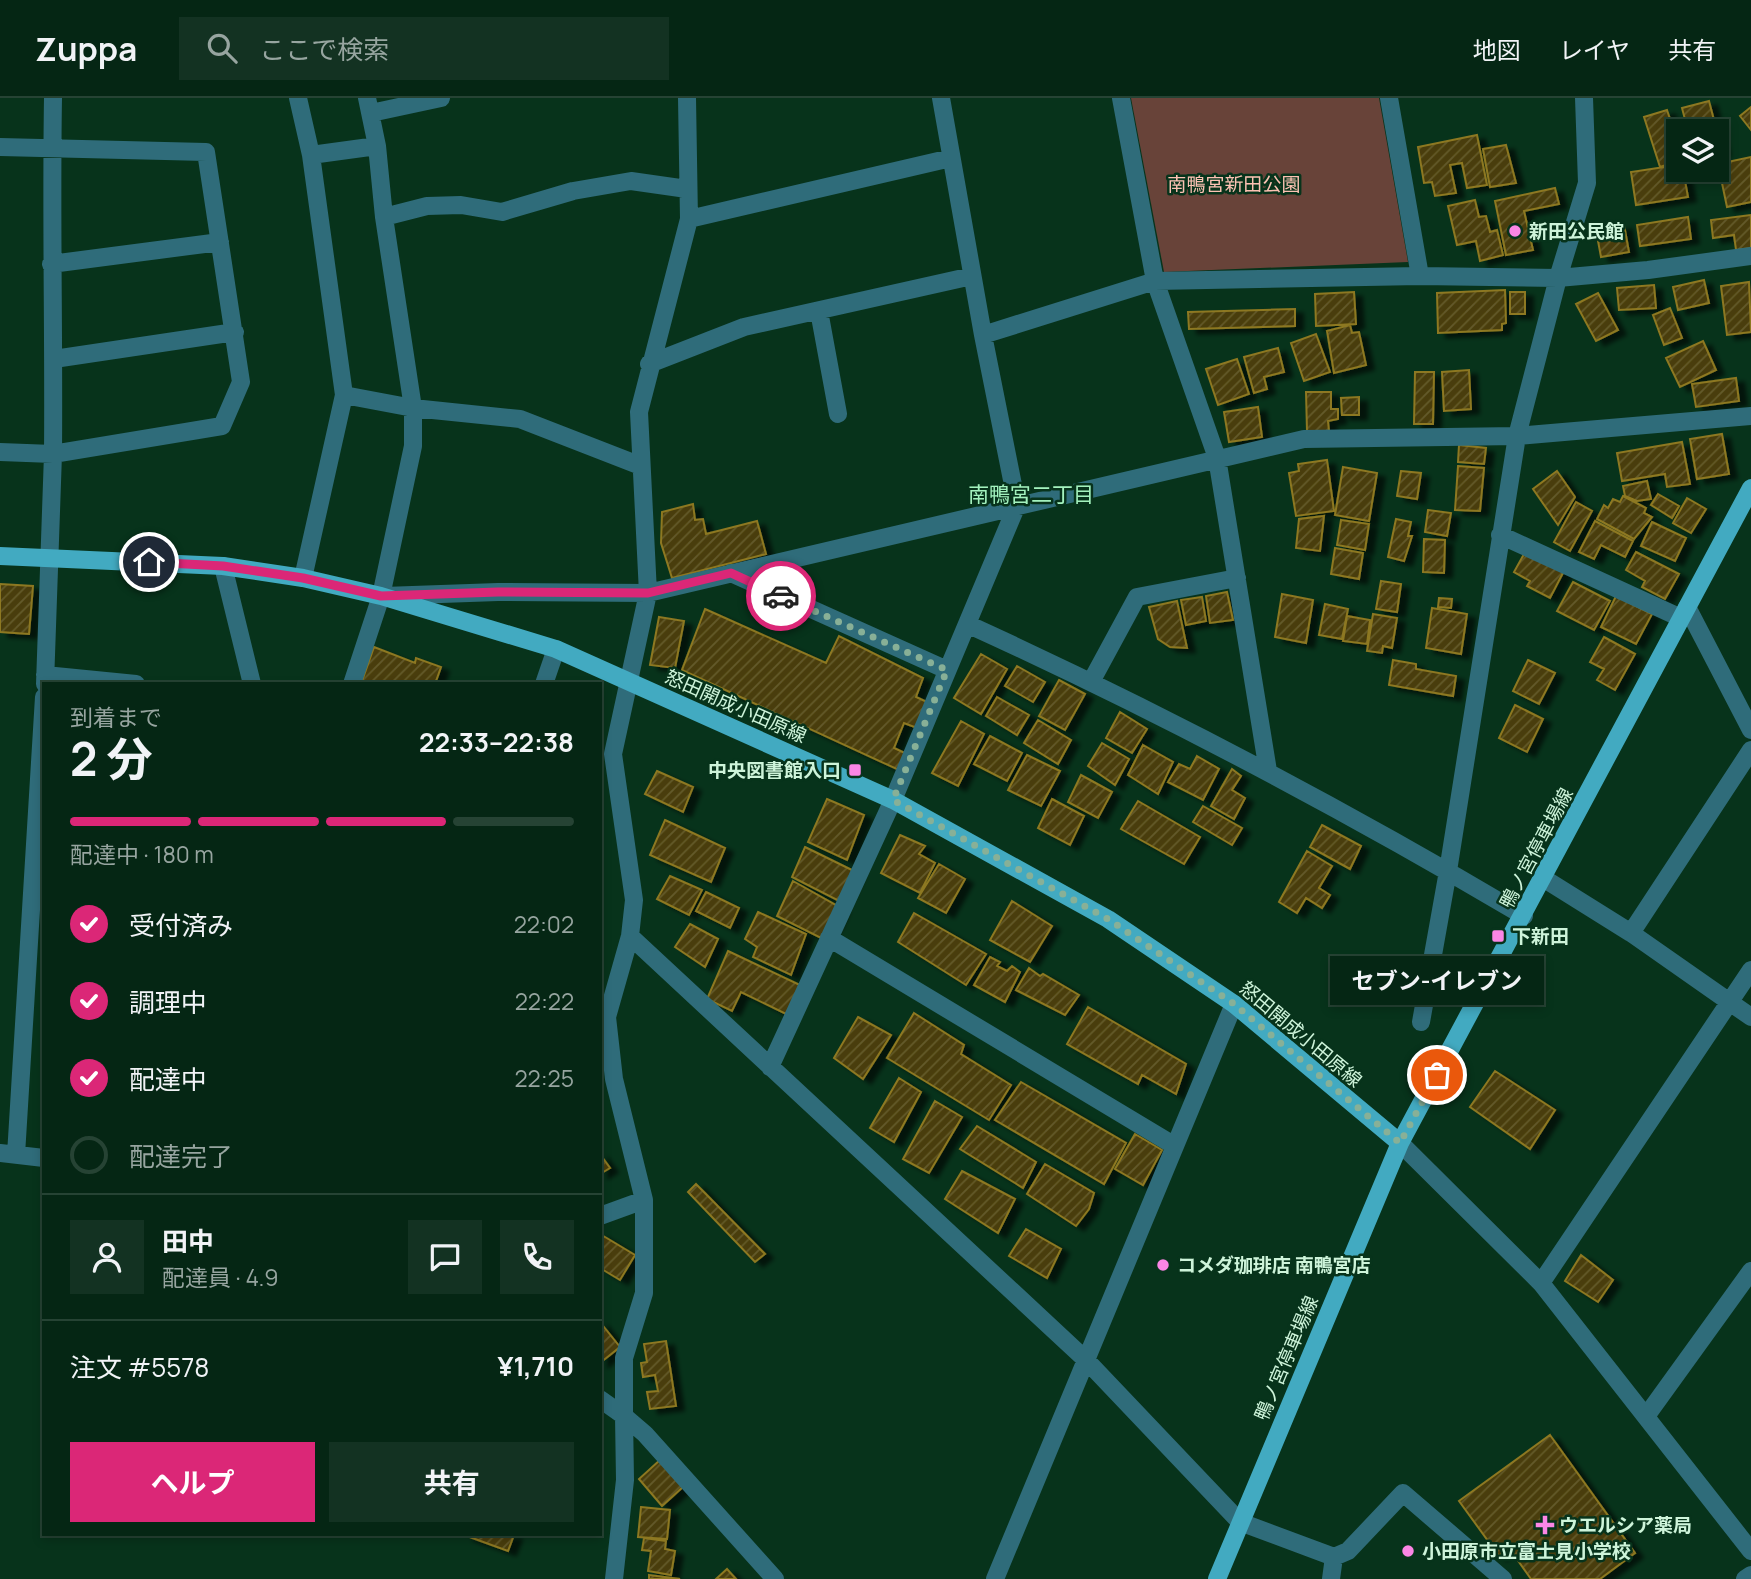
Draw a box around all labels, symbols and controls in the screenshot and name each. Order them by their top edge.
search box [179,17,669,80]
text: Zuppa [35,26,137,71]
icon: search [203,29,241,67]
text: ここで検索 [259,31,389,67]
text: 地図 [1473,33,1521,66]
text: レイヤ [1559,33,1630,66]
text: 共有 [1668,33,1716,66]
map controls [1666,119,1729,182]
button: layers [1666,119,1729,182]
park label: 南鴨宮新田公園 [1167,171,1301,197]
place label: 新田公民館 [1529,218,1624,244]
marker: 新田公民館 [1507,223,1523,239]
district label: 南鴨宮二丁目 [968,480,1094,508]
pin [119,532,179,592]
icon: home [130,543,168,581]
courier [746,561,816,631]
icon: car [762,577,800,615]
street label: 怒田開成小田原線 [661,663,811,749]
text: 到着まで [70,701,162,733]
text: 22:33–22:38 [419,724,574,760]
text: 2 分 [70,727,153,790]
place label: 中央図書館入口 [708,757,841,783]
marker: 中央図書館入口 [847,762,863,778]
street label: 鴨ノ宮停車場線 [1493,783,1579,913]
text: 配達中 · 180 m [70,838,214,870]
icon: check [70,905,108,943]
text: 受付済み [129,907,233,943]
text: 22:02 [514,908,574,940]
place label: 下新田 [1512,923,1569,949]
marker: 下新田 [1490,928,1506,944]
callout: セブン-イレブン [1330,956,1544,1005]
text: セブン-イレブン [1352,964,1522,996]
street label: 怒田開成小田原線 [1234,975,1368,1093]
icon: check [70,982,108,1020]
text: 調理中 [129,984,207,1020]
text: 22:22 [515,985,574,1017]
pin [1407,1045,1467,1105]
icon: bag [1418,1056,1456,1094]
icon: check [70,1059,108,1097]
text: 配達中 [129,1061,207,1097]
text: 22:25 [515,1062,574,1094]
text: 配達完了 [129,1138,233,1174]
button: person [70,1220,144,1294]
button: chat [408,1220,482,1294]
button: phone [500,1220,574,1294]
text: 田中 [162,1223,214,1259]
place label: コメダ珈琲店 南鴨宮店 [1177,1252,1371,1278]
marker: コメダ珈琲店 南鴨宮店 [1155,1257,1171,1273]
text: 配達員 · 4.9 [162,1261,279,1293]
street label: 鴨ノ宮停車場線 [1248,1292,1324,1424]
text: ¥1,710 [497,1348,574,1384]
text: 注文 #5578 [70,1349,209,1385]
button: ヘルプ [70,1442,315,1522]
button: 共有 [329,1442,574,1522]
place label: ウエルシア薬局 [1559,1512,1692,1538]
marker: ウエルシア薬局 [1537,1517,1553,1533]
place label: 小田原市立富士見小学校 [1422,1538,1631,1564]
marker: 小田原市立富士見小学校 [1400,1543,1416,1559]

